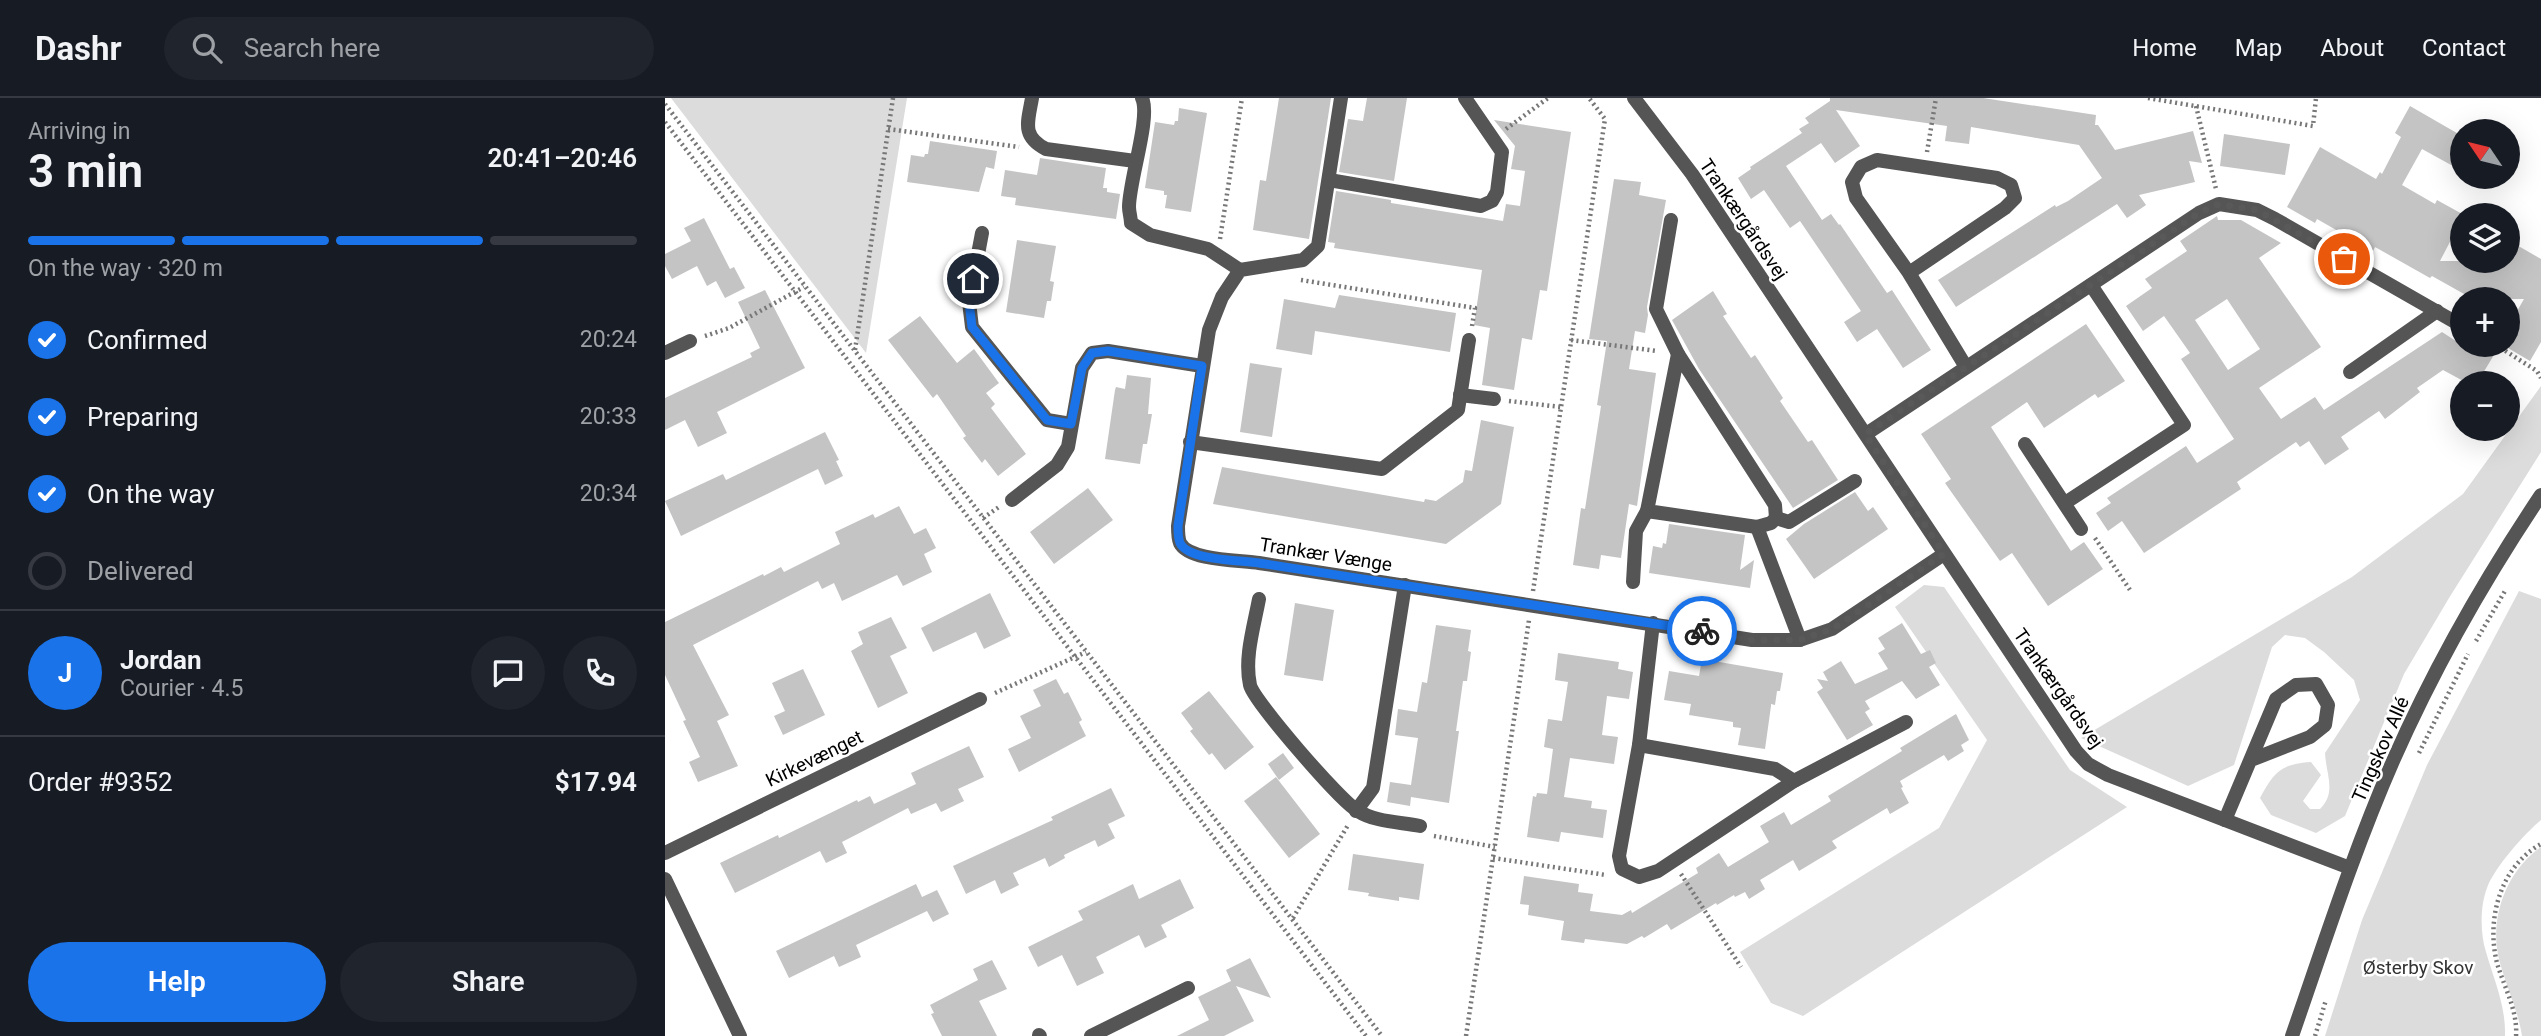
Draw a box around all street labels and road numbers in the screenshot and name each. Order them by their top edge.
street label: Trankærgårdsvej [1695,154,1793,284]
street label: Trankær Vænge [1258,533,1394,576]
street label: Trankærgårdsvej [2009,624,2108,753]
street label: Tingskov Allé [2347,693,2414,805]
street label: Kirkevænget [762,725,866,792]

